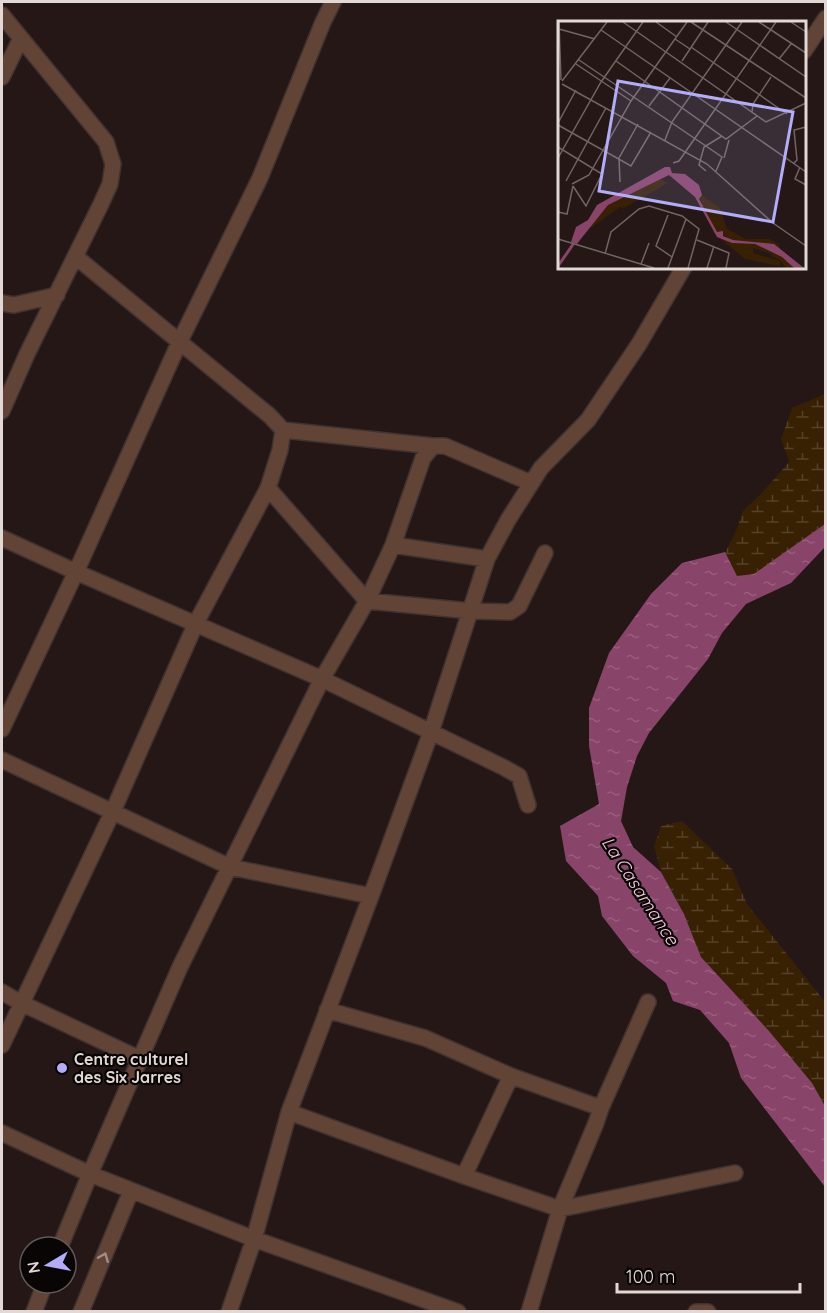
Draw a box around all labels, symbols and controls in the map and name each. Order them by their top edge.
inset map [558,21,806,268]
water label: La Casamance [597,832,684,950]
place label: Centre culturel des Six Jarres [74,1049,188,1087]
marker: Centre culturel des Six Jarres [55,1061,69,1075]
north arrow [18,1235,78,1295]
one-way arrow [97,1253,109,1264]
scale bar [617,1256,800,1294]
text: N [22,1260,44,1275]
text: 100 m [626,1265,675,1288]

